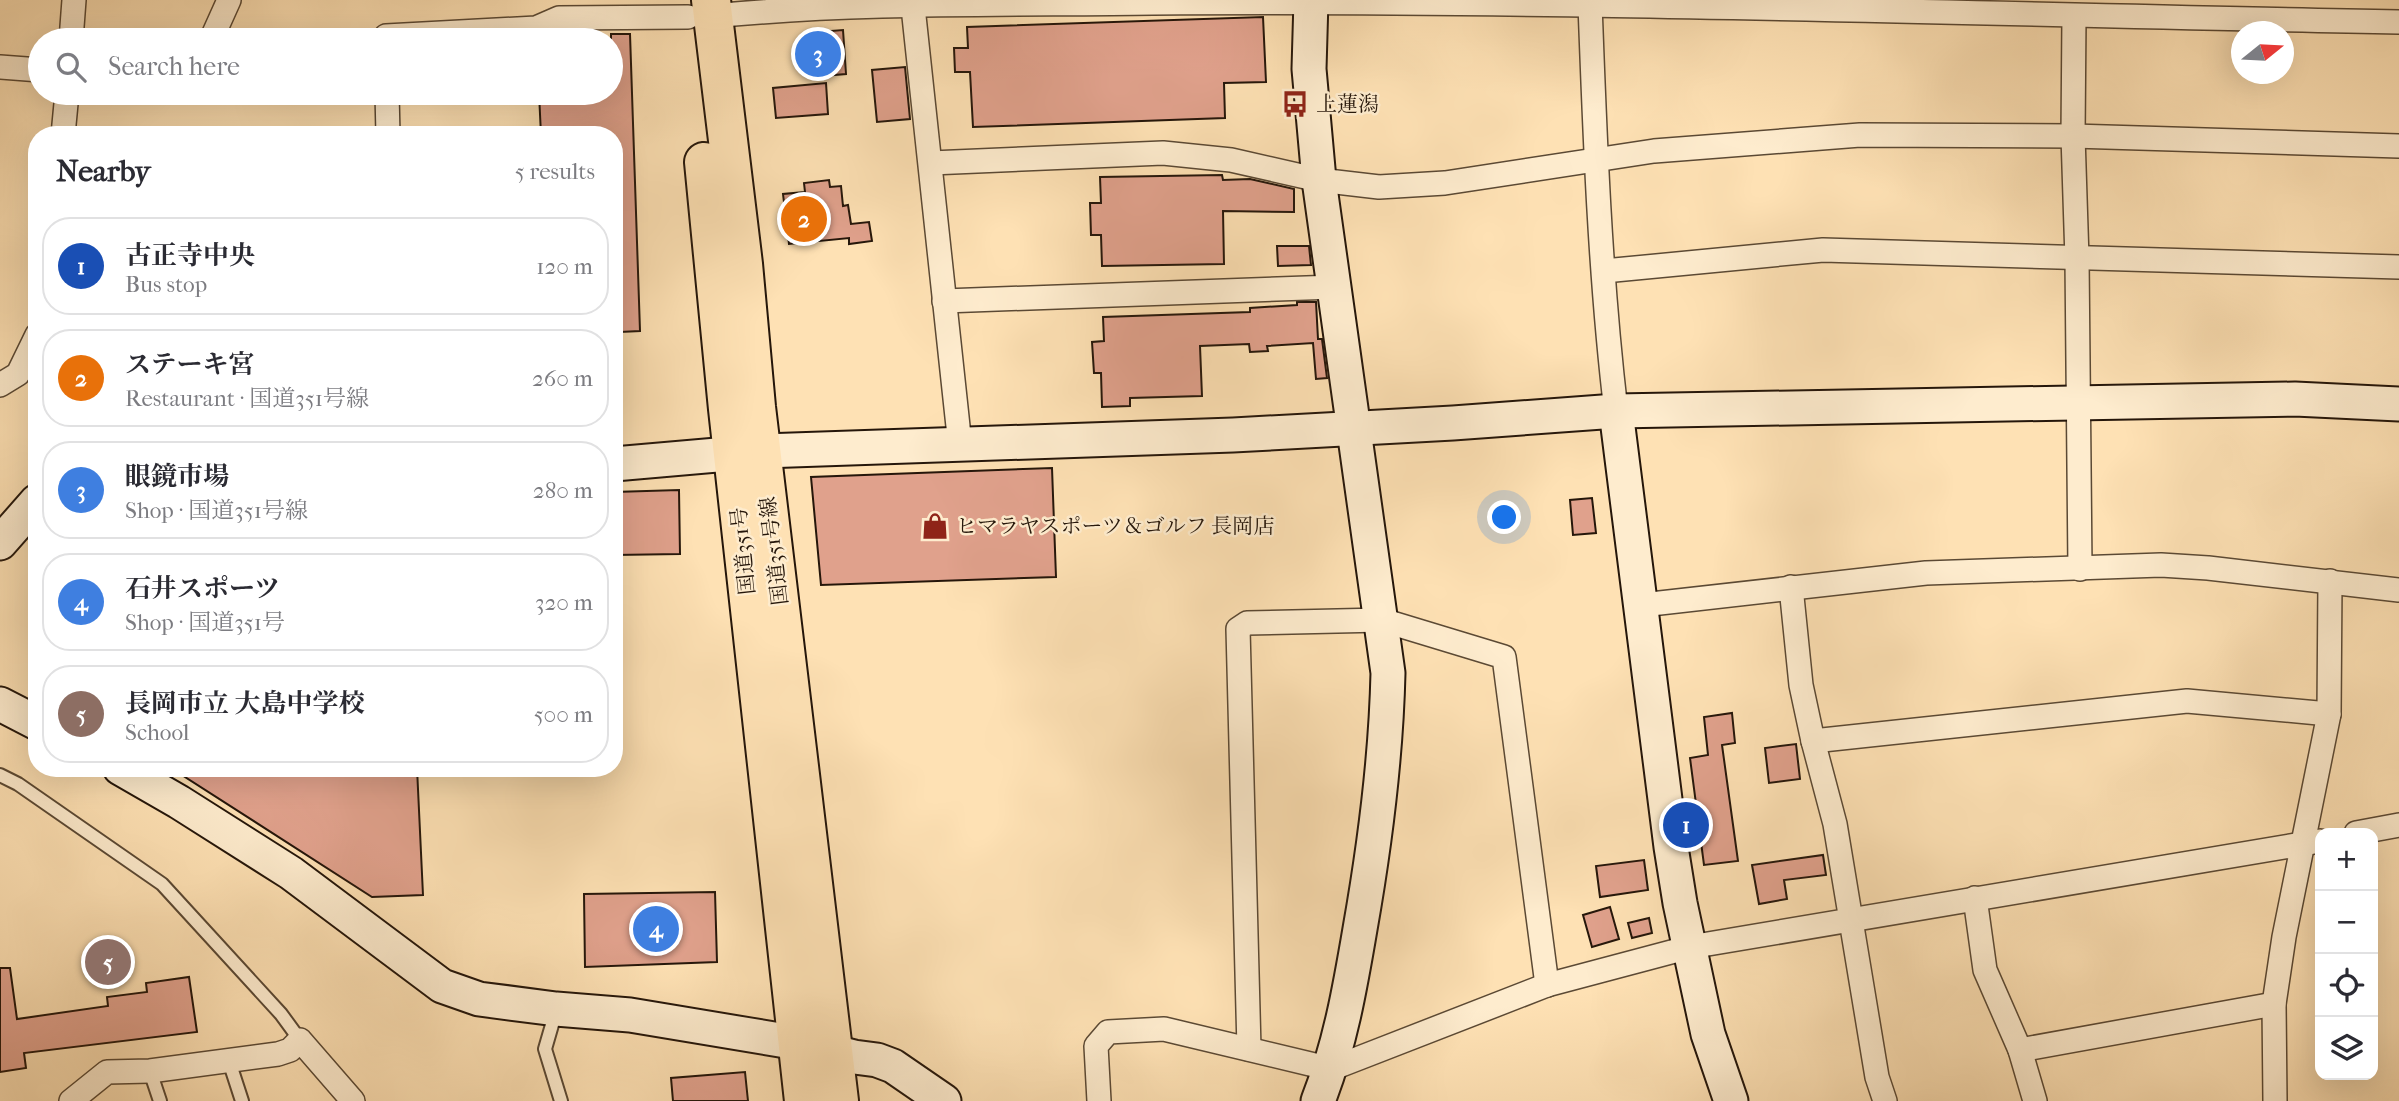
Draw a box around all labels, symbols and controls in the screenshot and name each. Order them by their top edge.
north arrow [2231,21,2294,84]
search box [28,28,623,105]
pin: 3 [795,28,841,80]
icon: search [52,48,90,86]
text: Search here [108,51,240,82]
bus stop icon: 上蓮潟 [1280,89,1310,119]
place label: 上蓮潟 [1316,92,1379,116]
text: Nearby [56,154,151,189]
text: 5 results [515,158,595,185]
pin: 2 [781,193,827,245]
text: 古正寺中央 [125,240,255,271]
text: 1 [77,253,85,280]
text: 120 m [536,253,593,280]
text: Bus stop [125,271,207,298]
text: ステーキ宮 [125,349,254,380]
text: 2 [75,365,87,392]
text: 260 m [532,365,593,392]
text: Restaurant · 国道351号線 [125,385,369,412]
text: 眼鏡市場 [125,461,229,492]
text: 3 [76,477,86,504]
text: 280 m [533,477,593,504]
street label: 国道351号線 [755,495,793,607]
text: Shop · 国道351号線 [125,497,308,524]
your location [1487,500,1521,534]
street label: 国道351号 [726,506,760,596]
shop icon: ヒマラヤスポーツ＆ゴルフ 長岡店 [920,511,950,541]
place label: ヒマラヤスポーツ＆ゴルフ 長岡店 [956,514,1274,538]
text: 石井スポーツ [125,573,280,604]
text: 4 [74,589,88,616]
text: 320 m [535,589,593,616]
text: Shop · 国道351号 [125,609,285,636]
text: 長岡市立 大島中学校 [125,688,365,719]
text: 5 [76,701,86,728]
text: 500 m [534,701,593,728]
text: School [125,719,189,746]
pin: 1 [1663,799,1709,851]
map controls [2315,828,2378,1080]
button: + [2315,828,2378,891]
button: − [2315,891,2378,954]
pin: 4 [633,903,679,955]
pin: 5 [85,936,131,988]
button: locate [2315,954,2378,1017]
button: layers [2315,1017,2378,1080]

